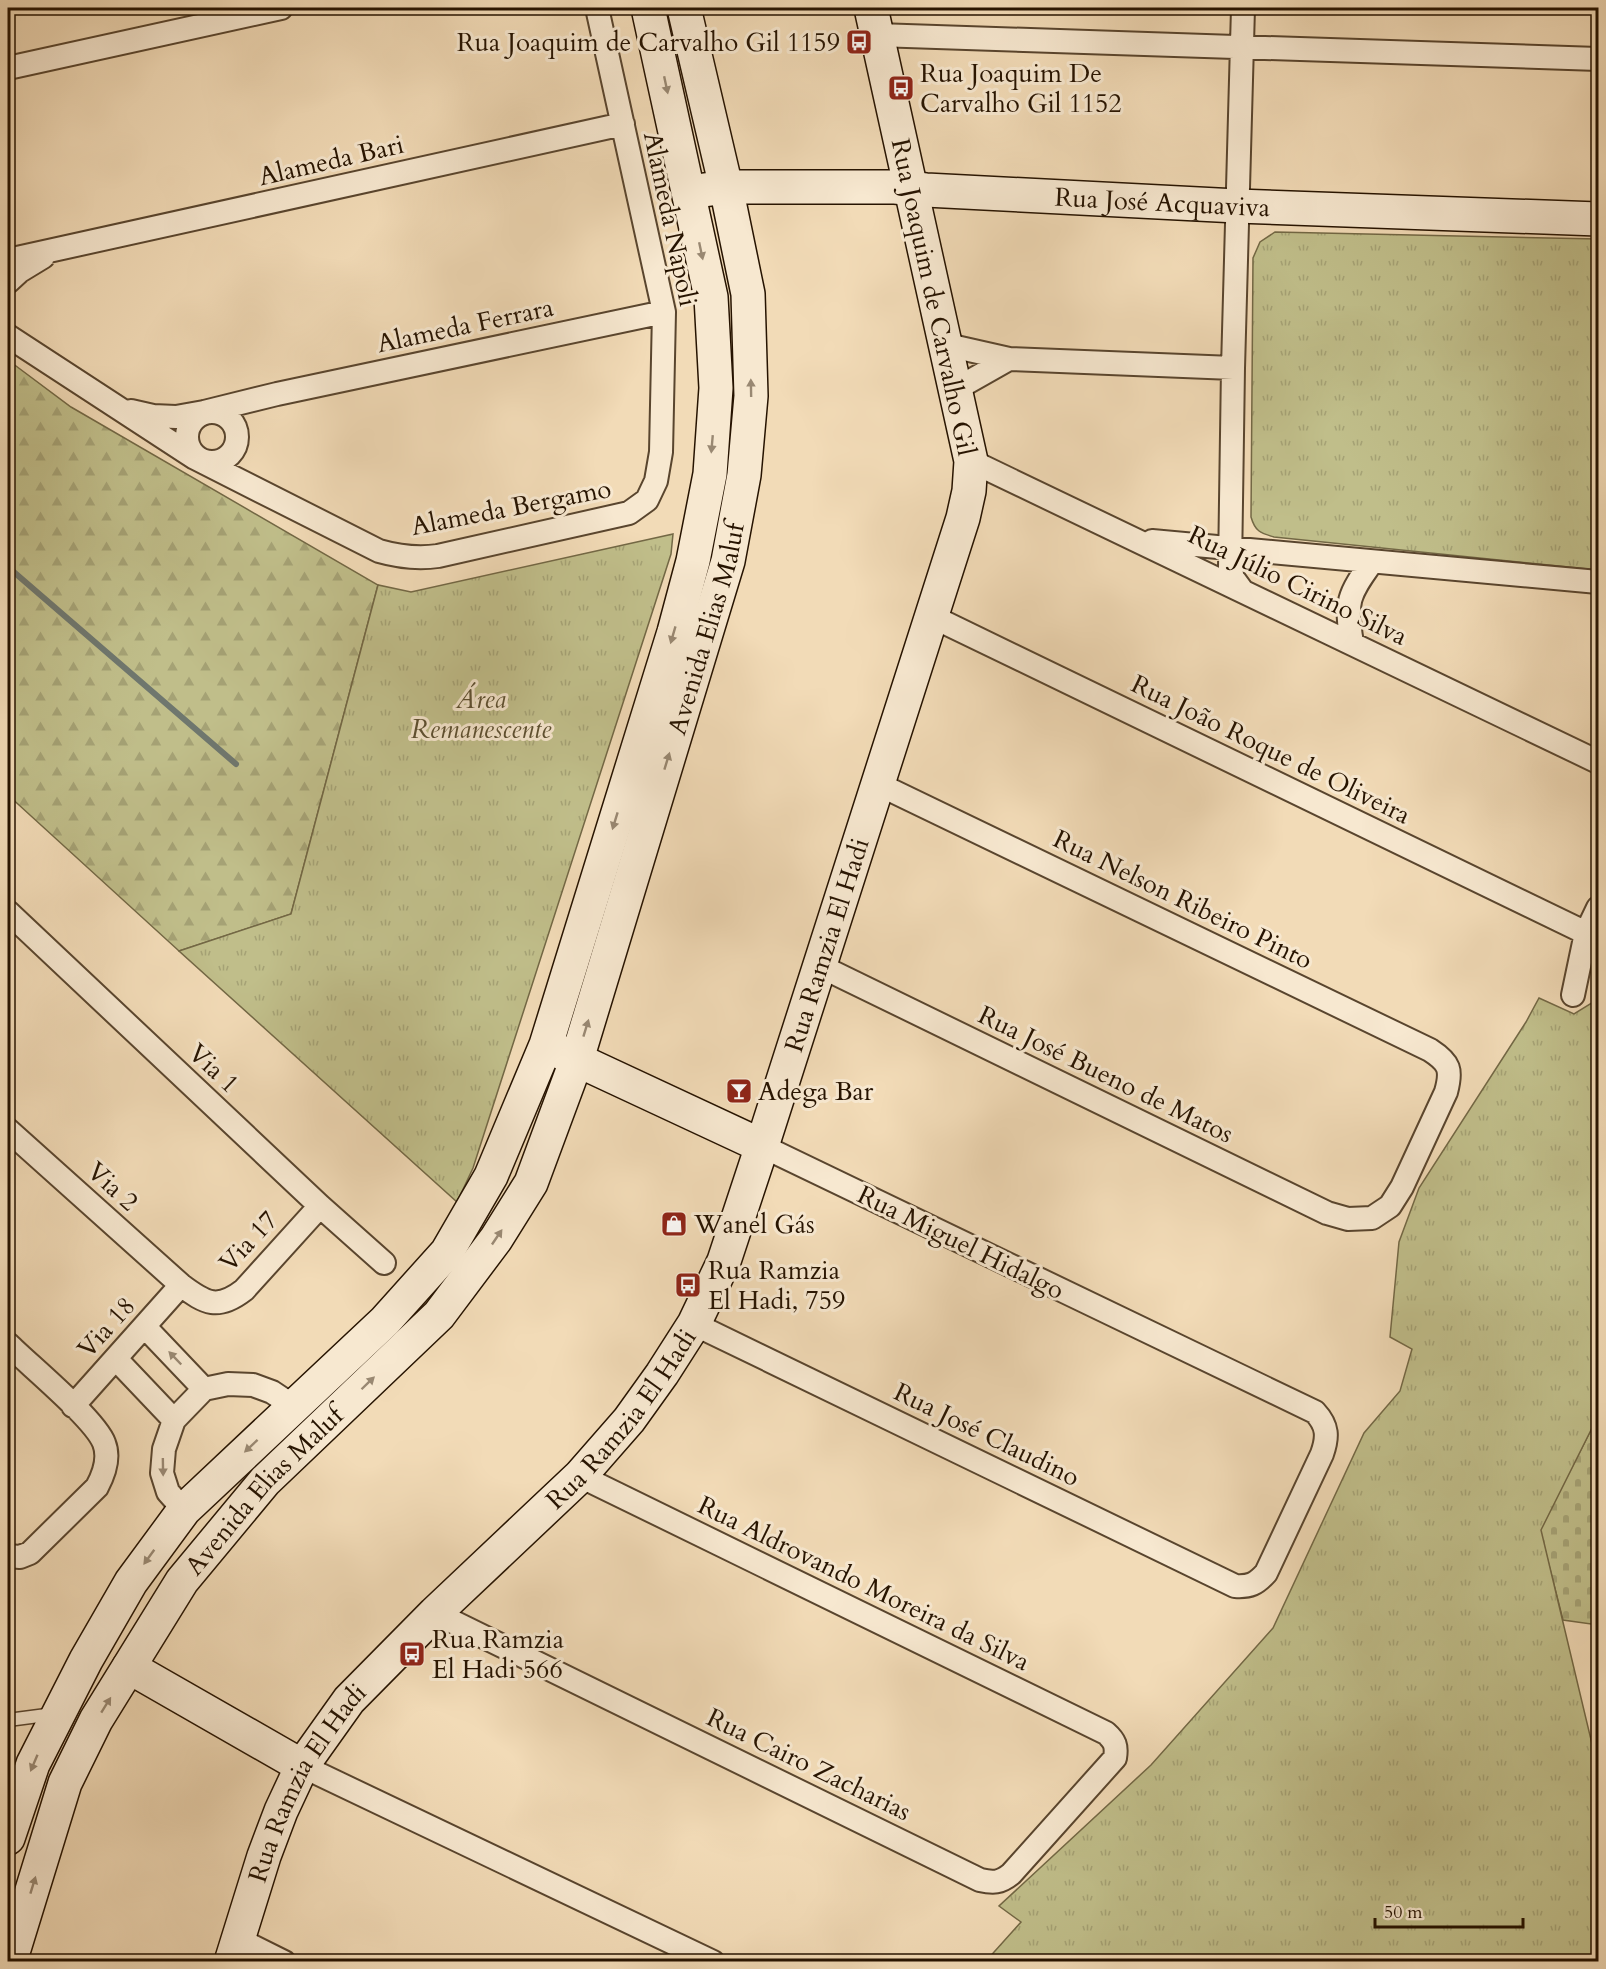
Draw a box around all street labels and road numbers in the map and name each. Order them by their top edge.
street label: Alameda Bari [255,127,407,194]
street label: Alameda Napoli [635,129,706,310]
street label: Rua Joaquim de Carvalho Gil [883,135,984,459]
street label: Rua José Acquaviva [1054,180,1271,225]
street label: Alameda Ferrara [374,290,557,361]
street label: Alameda Bergamo [408,471,614,544]
street label: Avenida Elias Maluf [659,516,753,739]
street label: Rua Júlio Cirino Silva [1182,517,1413,654]
street label: Rua João Roque de Oliveira [1125,666,1416,832]
street label: Rua Nelson Ribeiro Pinto [1047,821,1318,977]
street label: Rua Ramzia El Hadi [776,834,877,1057]
street label: Rua José Bueno de Matos [972,997,1239,1151]
street label: Via 1 [181,1036,247,1101]
street label: Via 2 [79,1154,146,1219]
street label: Rua Miguel Hidalgo [852,1177,1070,1308]
street label: Via 17 [211,1203,285,1279]
street label: Via 18 [70,1289,143,1366]
street label: Rua Ramzia El Hadi [539,1322,705,1517]
street label: Rua José Claudino [888,1374,1086,1495]
street label: Avenida Elias Maluf [177,1396,354,1583]
street label: Rua Aldrovando Moreira da Silva [692,1488,1036,1679]
street label: Rua Ramzia El Hadi [240,1676,374,1887]
street label: Rua Cairo Zacharias [701,1700,917,1829]

